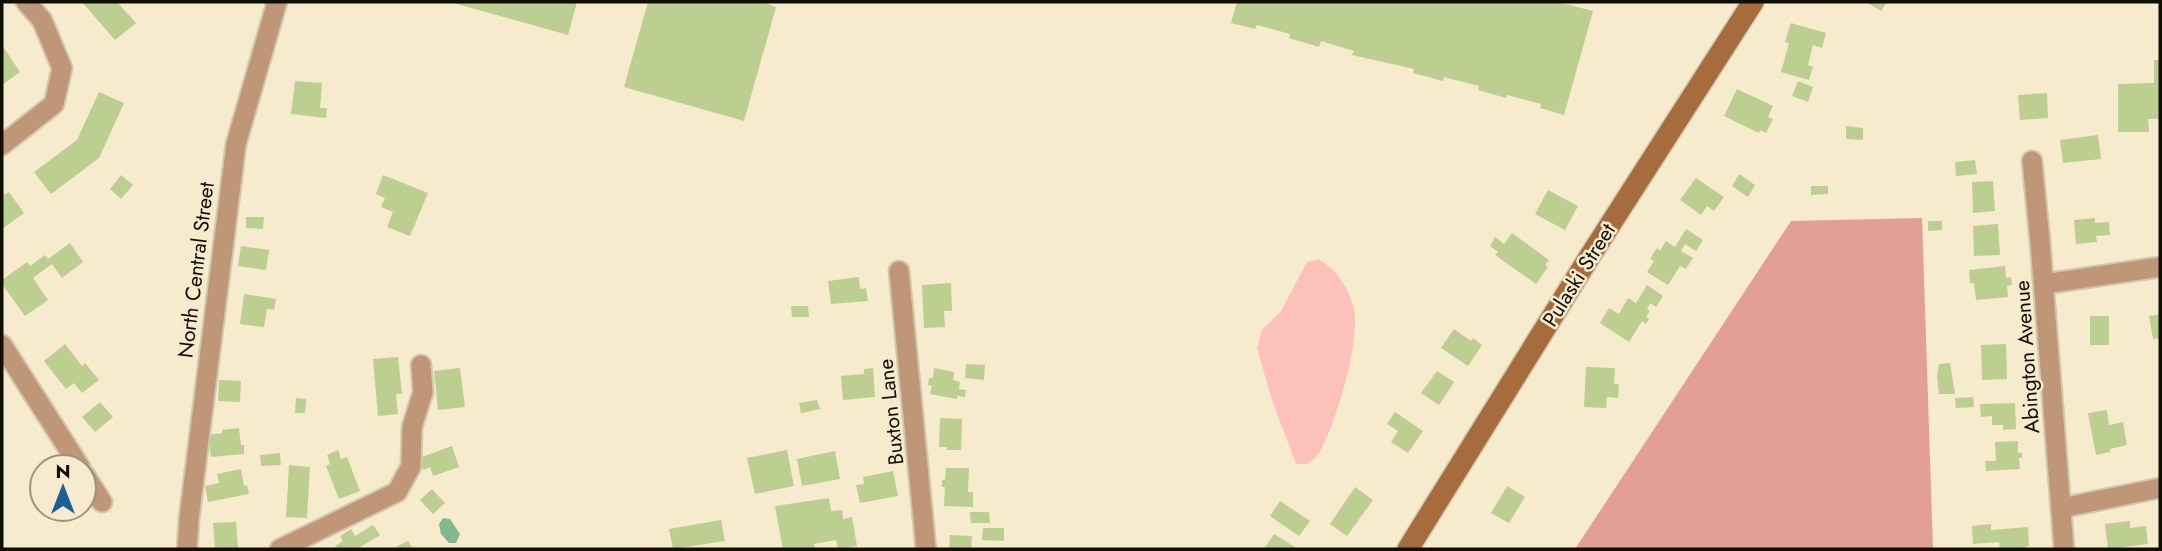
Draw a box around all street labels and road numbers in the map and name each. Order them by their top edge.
street label: North Central Street [170,180,222,360]
street label: Pulaski Street [1535,218,1623,332]
street label: Abington Avenue [2007,279,2047,435]
street label: Buxton Lane [870,357,911,467]

